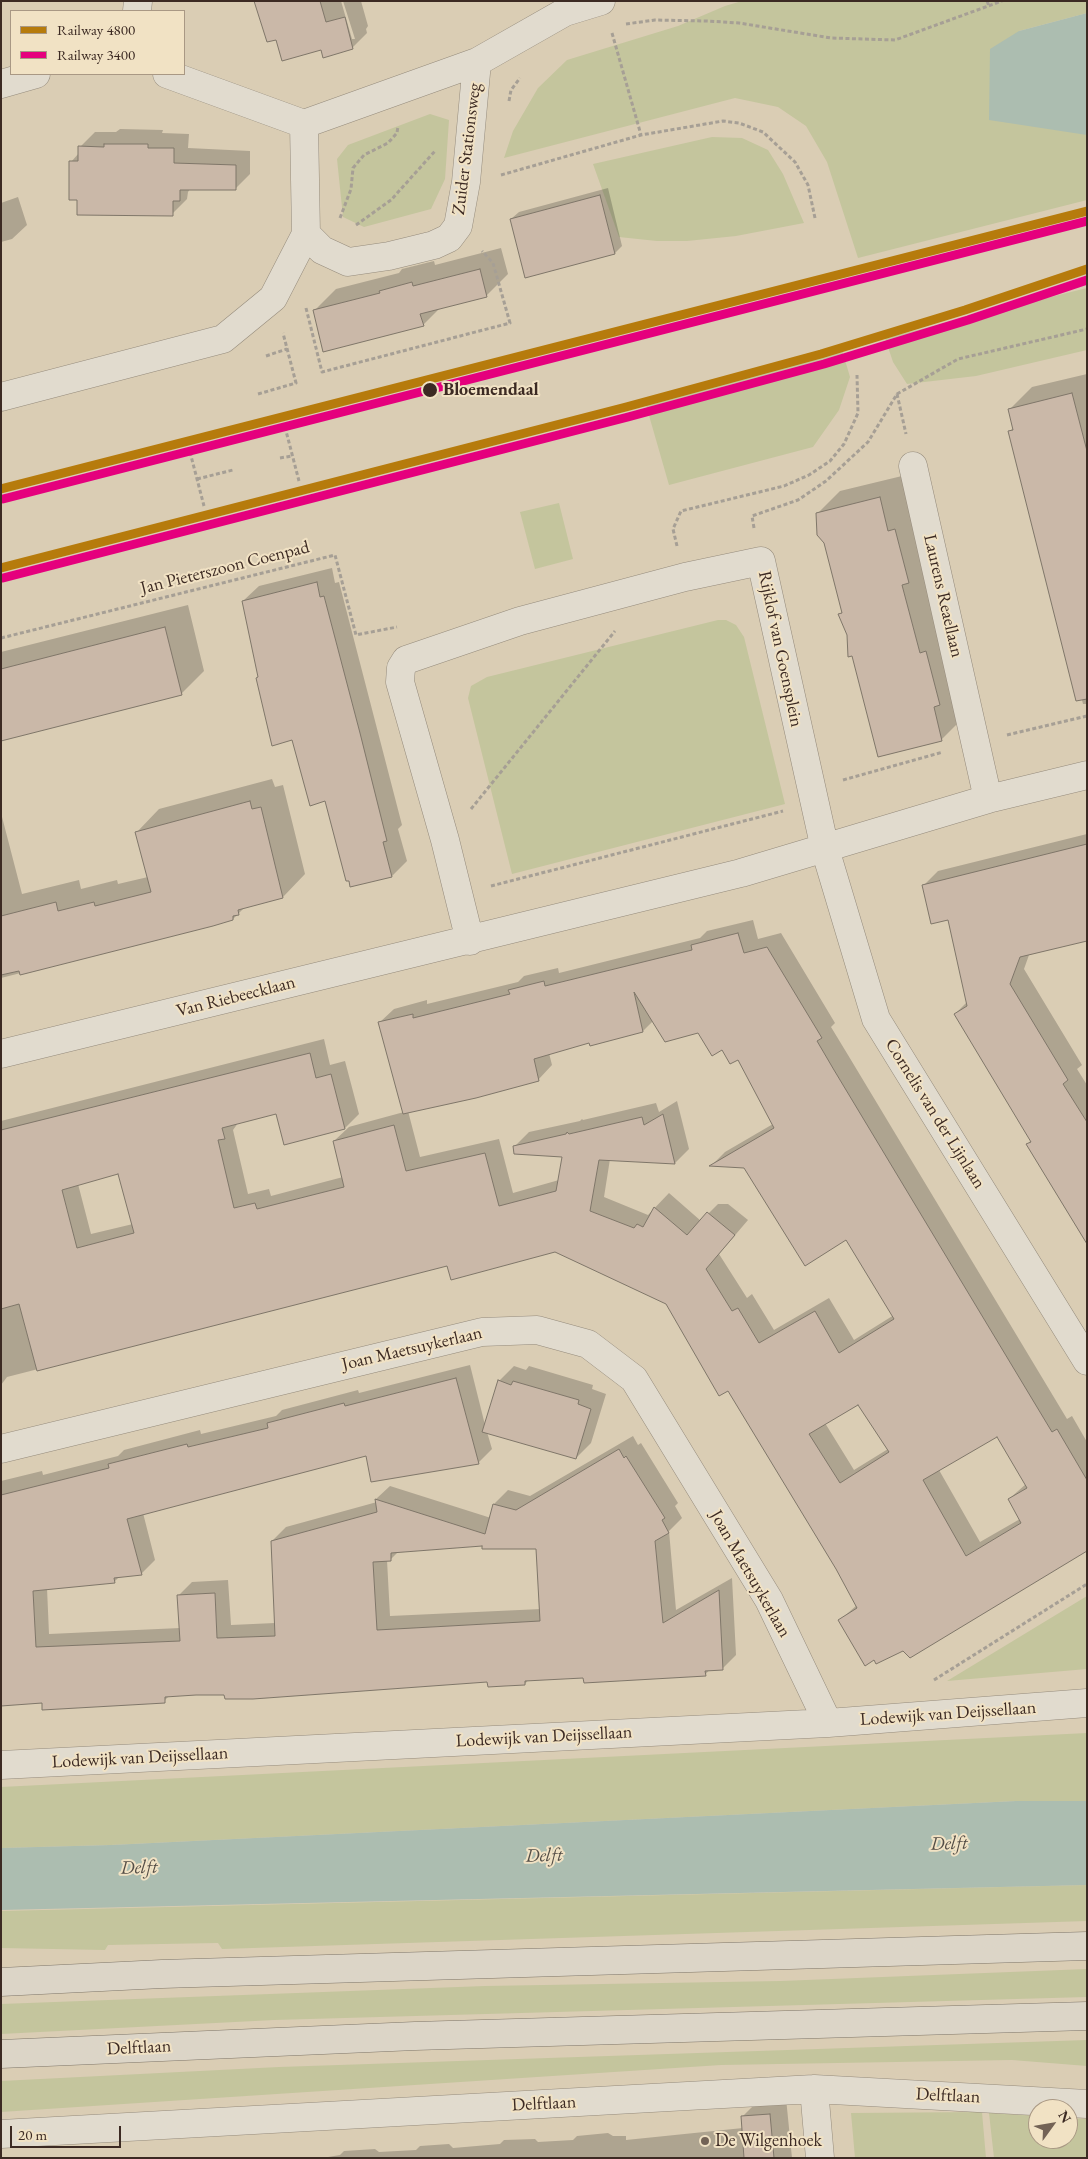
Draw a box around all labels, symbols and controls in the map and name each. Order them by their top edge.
legend [10,10,185,75]
text: Railway 4800 [57,20,135,39]
text: Railway 3400 [57,45,135,64]
street label: Zuider Stationsweg [448,82,486,216]
place label: Bloemendaal [443,379,539,401]
marker: Bloemendaal [421,381,439,399]
street label: Laurens Reaellaan [918,532,968,660]
street label: Jan Pieterszoon Coenpad [138,537,312,599]
street label: Rijklof van Goensplein [753,569,807,729]
street label: Van Riebeecklaan [174,972,298,1022]
street label: Cornelis van der Lijnlaan [880,1035,990,1193]
street label: Joan Maetsuykerlaan [340,1322,484,1376]
street label: Joan Maetsuykerlaan [705,1506,795,1642]
street label: Lodewijk van Deijssellaan [859,1697,1037,1731]
street label: Lodewijk van Deijssellaan [455,1722,633,1752]
street label: Lodewijk van Deijssellaan [51,1743,229,1773]
water label: Delft [930,1832,968,1856]
water label: Delft [525,1844,563,1868]
water label: Delft [120,1856,158,1880]
street label: Delftlaan [106,2036,172,2060]
street label: Delftlaan [915,2084,981,2108]
street label: Delftlaan [511,2092,577,2116]
north arrow [1028,2099,1078,2149]
text: N [1054,2107,1076,2126]
scale bar [12,2116,124,2148]
text: 20 m [18,2125,47,2144]
place label: De Wilgenhoek [715,2130,822,2152]
marker: De Wilgenhoek [699,2135,711,2147]

